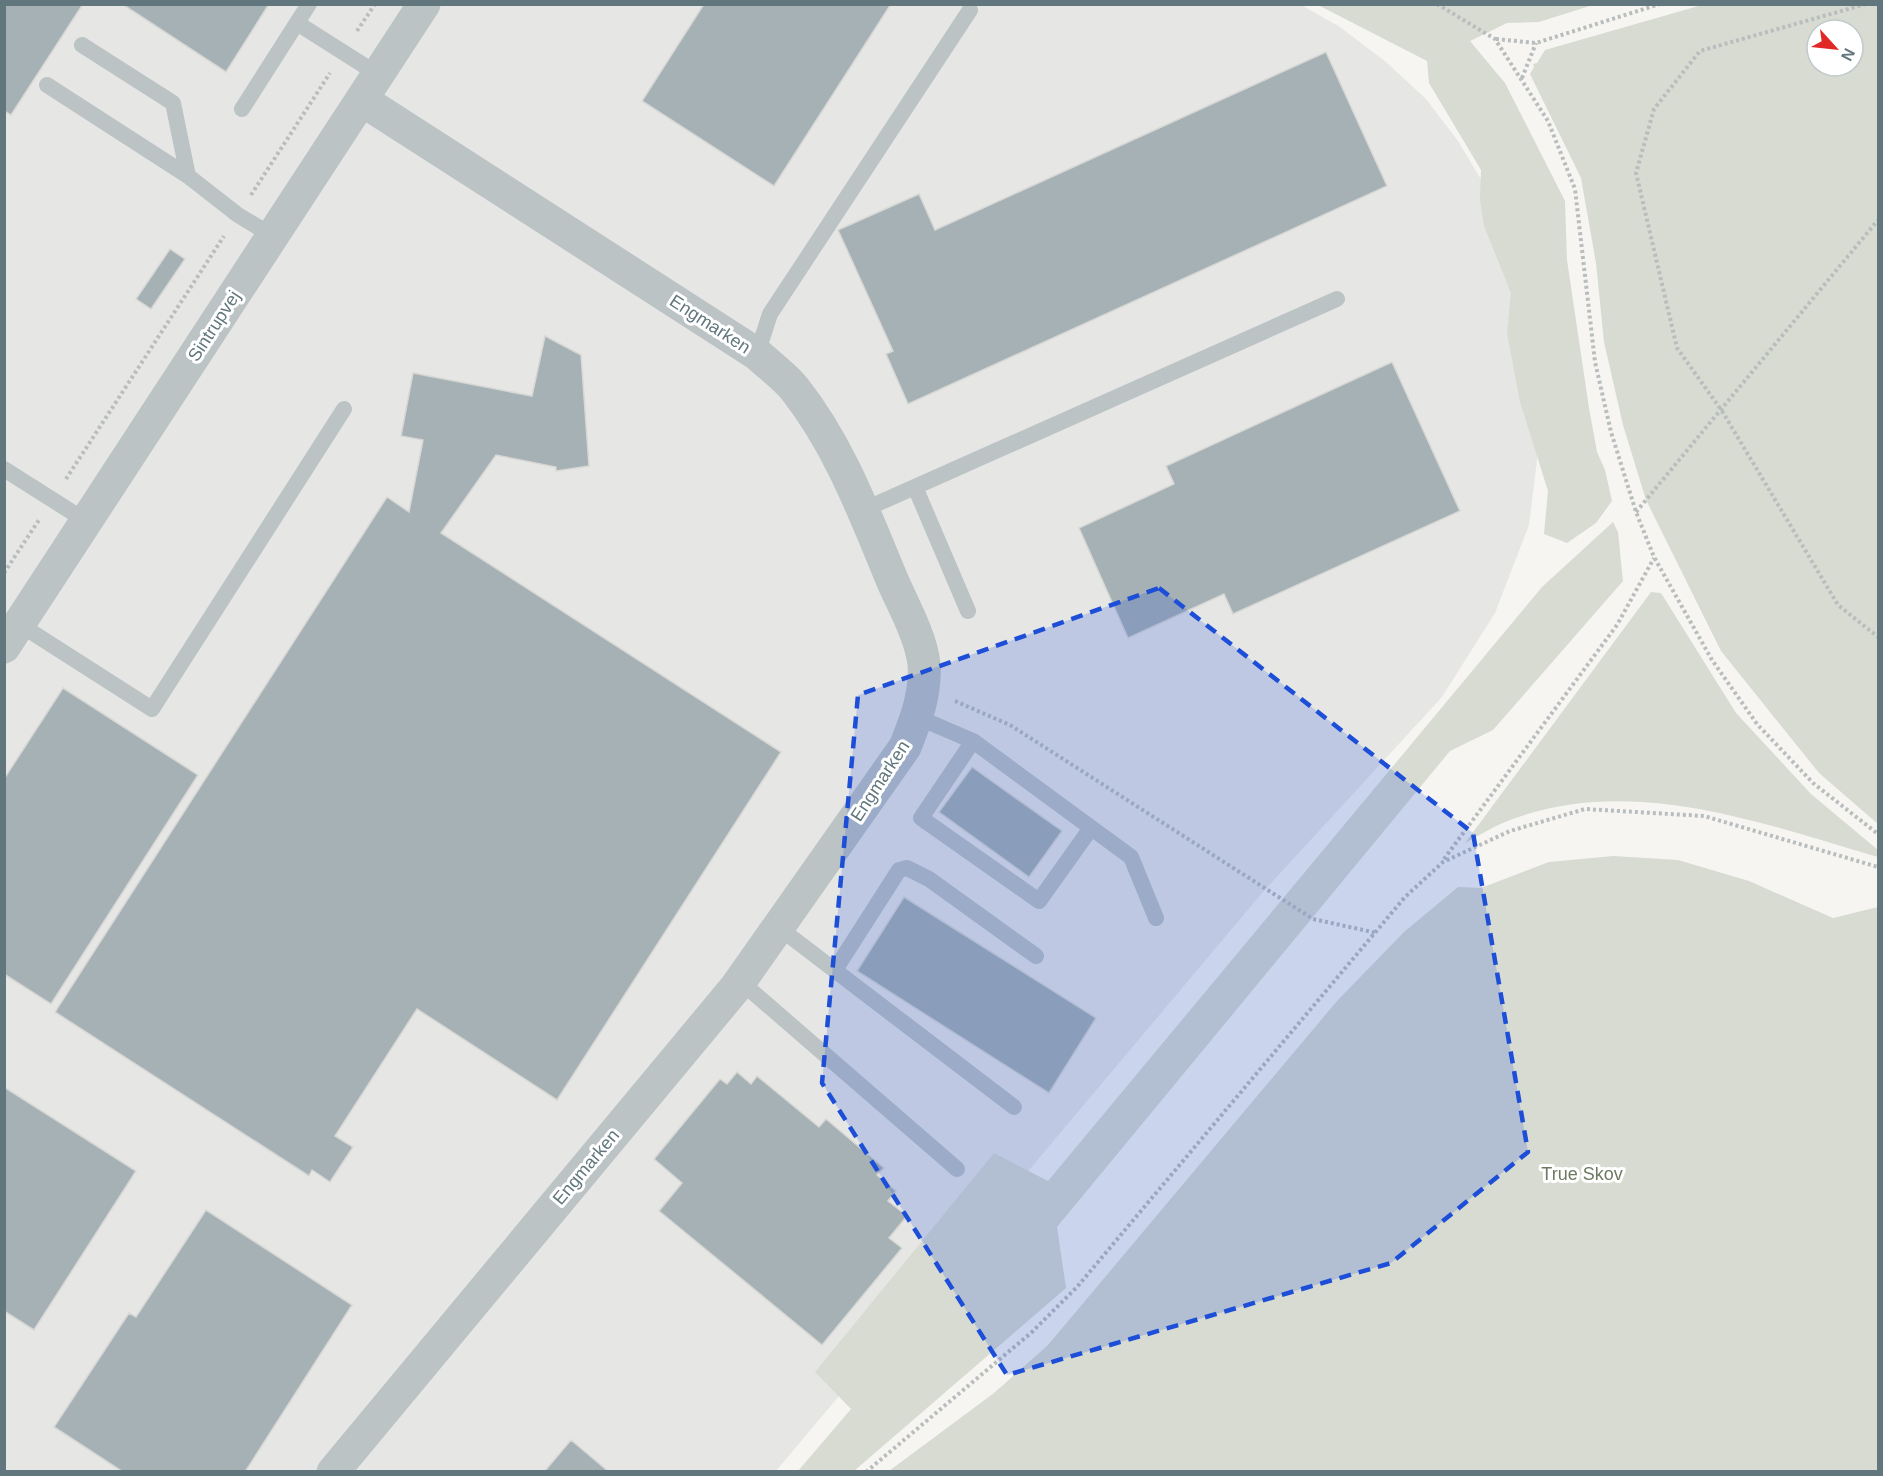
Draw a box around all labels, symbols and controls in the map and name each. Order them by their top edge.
north arrow [1805,18,1865,78]
text: N [1838,46,1858,64]
street label: Sintrupvej [184,287,244,365]
street label: Engmarken [666,291,754,357]
street label: Engmarken [847,737,913,825]
street label: Engmarken [549,1125,623,1209]
park label: True Skov [1541,1164,1623,1184]

